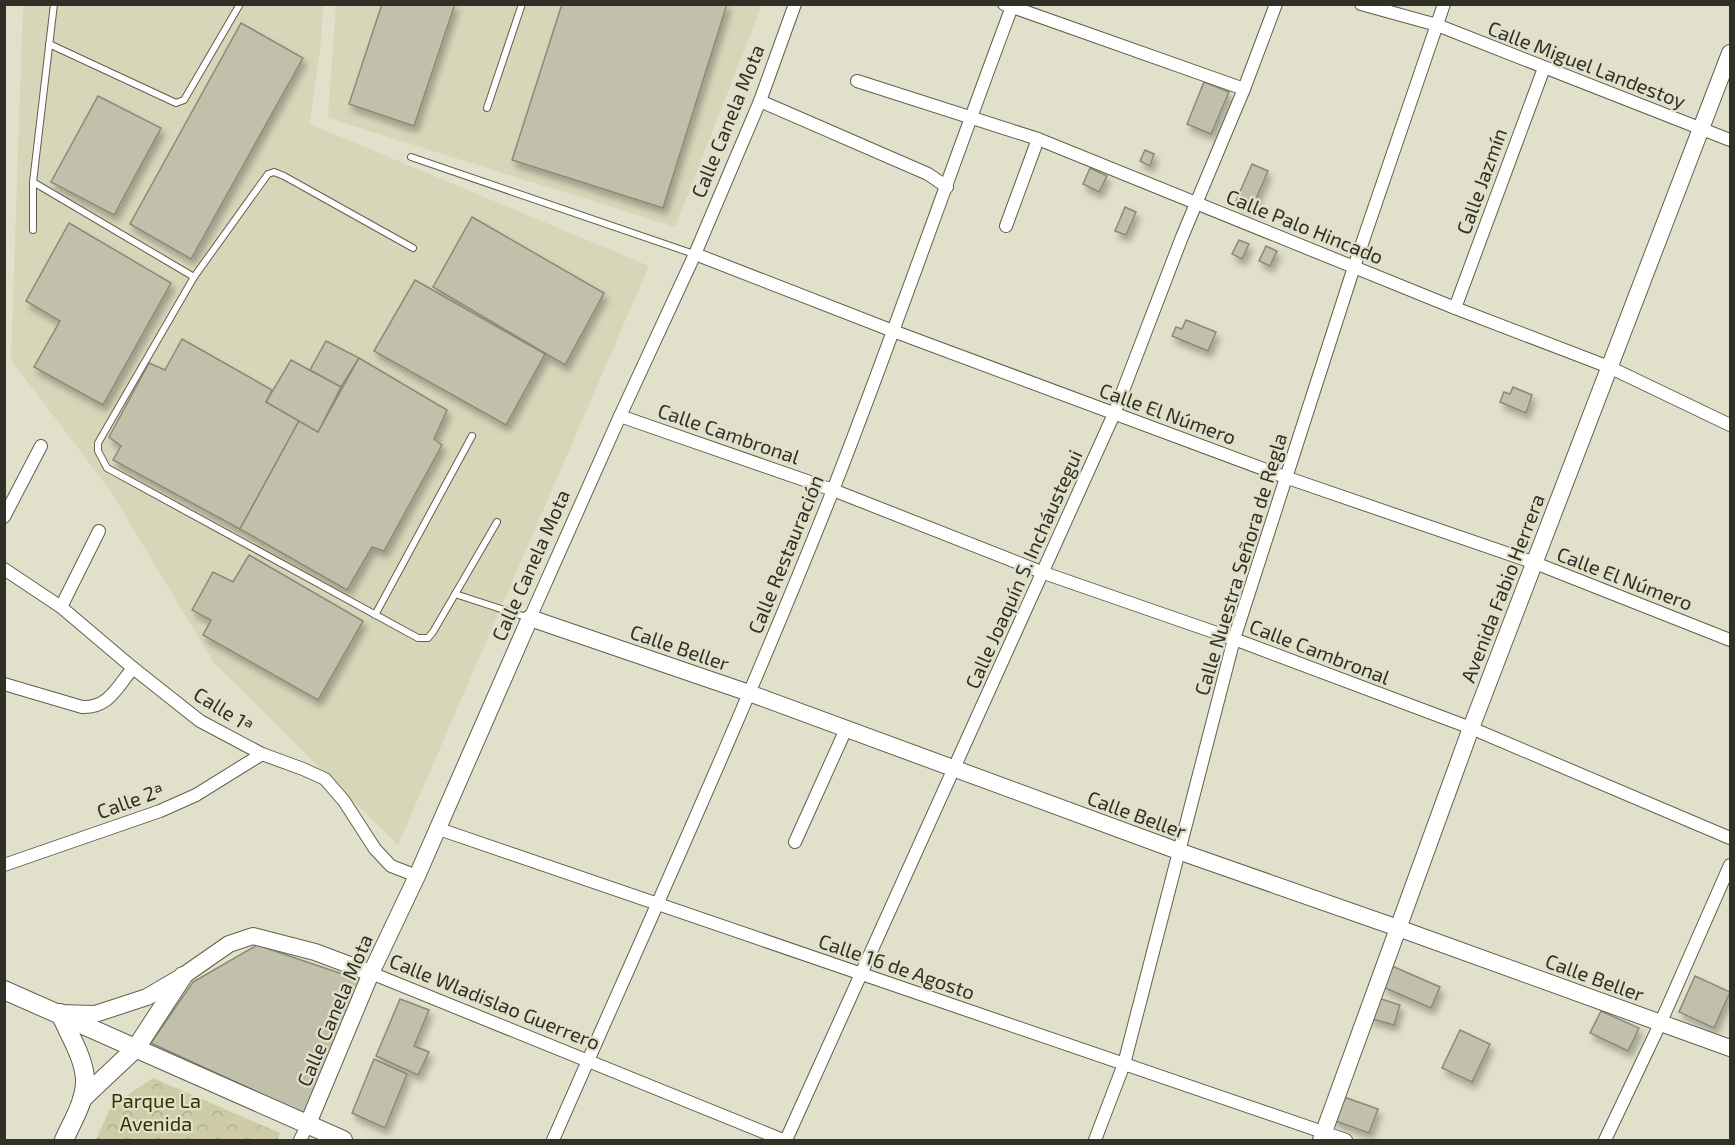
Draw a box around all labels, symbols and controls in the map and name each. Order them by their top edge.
street label: Calle Miguel Landestoy [1485,15,1690,113]
street label: Calle Canela Mota [685,41,769,201]
street label: Calle Jazmín [1451,125,1511,237]
street label: Calle Palo Hincado [1223,184,1387,268]
street label: Calle El Número [1096,377,1240,449]
street label: Calle Cambronal [655,397,803,469]
street label: Calle Nuestra Señora de Regla [1189,430,1291,698]
street label: Calle Joaquín S. Incháustegui [959,446,1087,692]
street label: Calle Restauración [742,471,828,637]
street label: Calle Canela Mota [486,486,574,644]
street label: Avenida Fabio Herrera [1455,490,1549,686]
street label: Calle El Número [1554,541,1696,615]
street label: Calle Cambronal [1246,613,1394,689]
street label: Calle Beller [627,619,733,675]
street label: Calle 1ª [190,681,258,737]
street label: Calle 2ª [93,777,167,823]
street label: Calle Beller [1084,785,1190,843]
street label: Calle 16 de Agosto [816,928,978,1004]
street label: Calle Canela Mota [291,930,377,1090]
street label: Calle Wladislao Guerrero [386,948,604,1054]
street label: Calle Beller [1542,948,1648,1006]
park label: Parque La Avenida [111,1088,201,1135]

